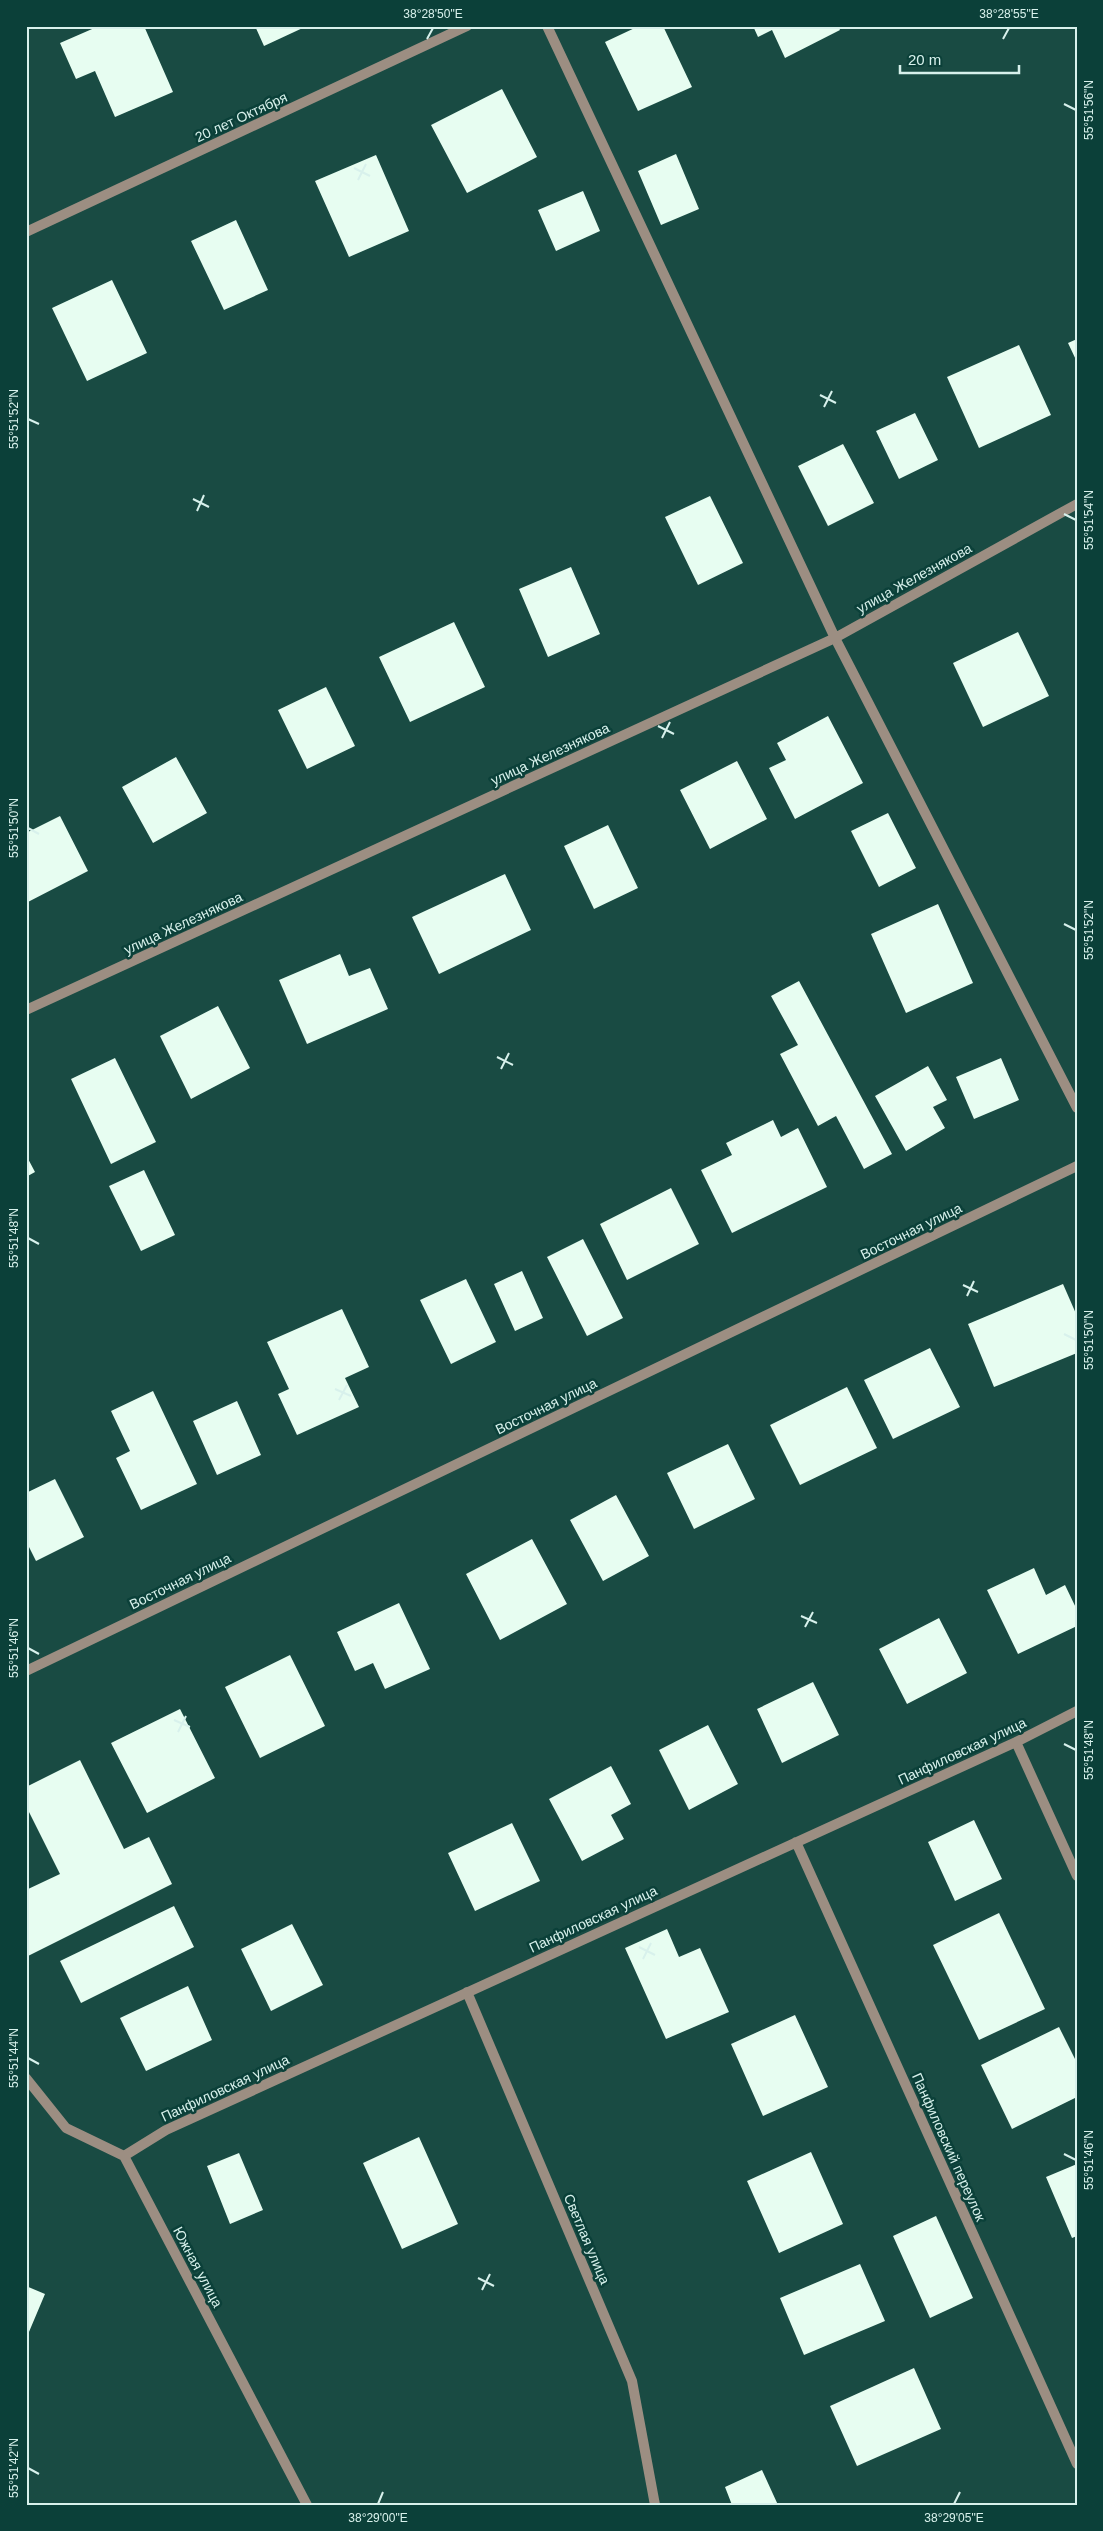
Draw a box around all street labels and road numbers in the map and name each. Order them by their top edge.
street label: 20 лет Октября [192,89,290,145]
street label: улица Железнякова [854,540,974,616]
street label: улица Железнякова [488,719,612,789]
street label: улица Железнякова [121,888,245,958]
street label: Восточная улица [858,1199,964,1262]
street label: Восточная улица [493,1374,599,1437]
street label: Восточная улица [127,1549,233,1612]
street label: Панфиловская улица [895,1714,1029,1788]
street label: Панфиловская улица [526,1882,660,1956]
street label: Панфиловская улица [158,2051,292,2125]
street label: Панфиловский переулок [909,2070,989,2224]
street label: Светлая улица [561,2191,613,2287]
street label: Южная улица [170,2224,226,2310]

